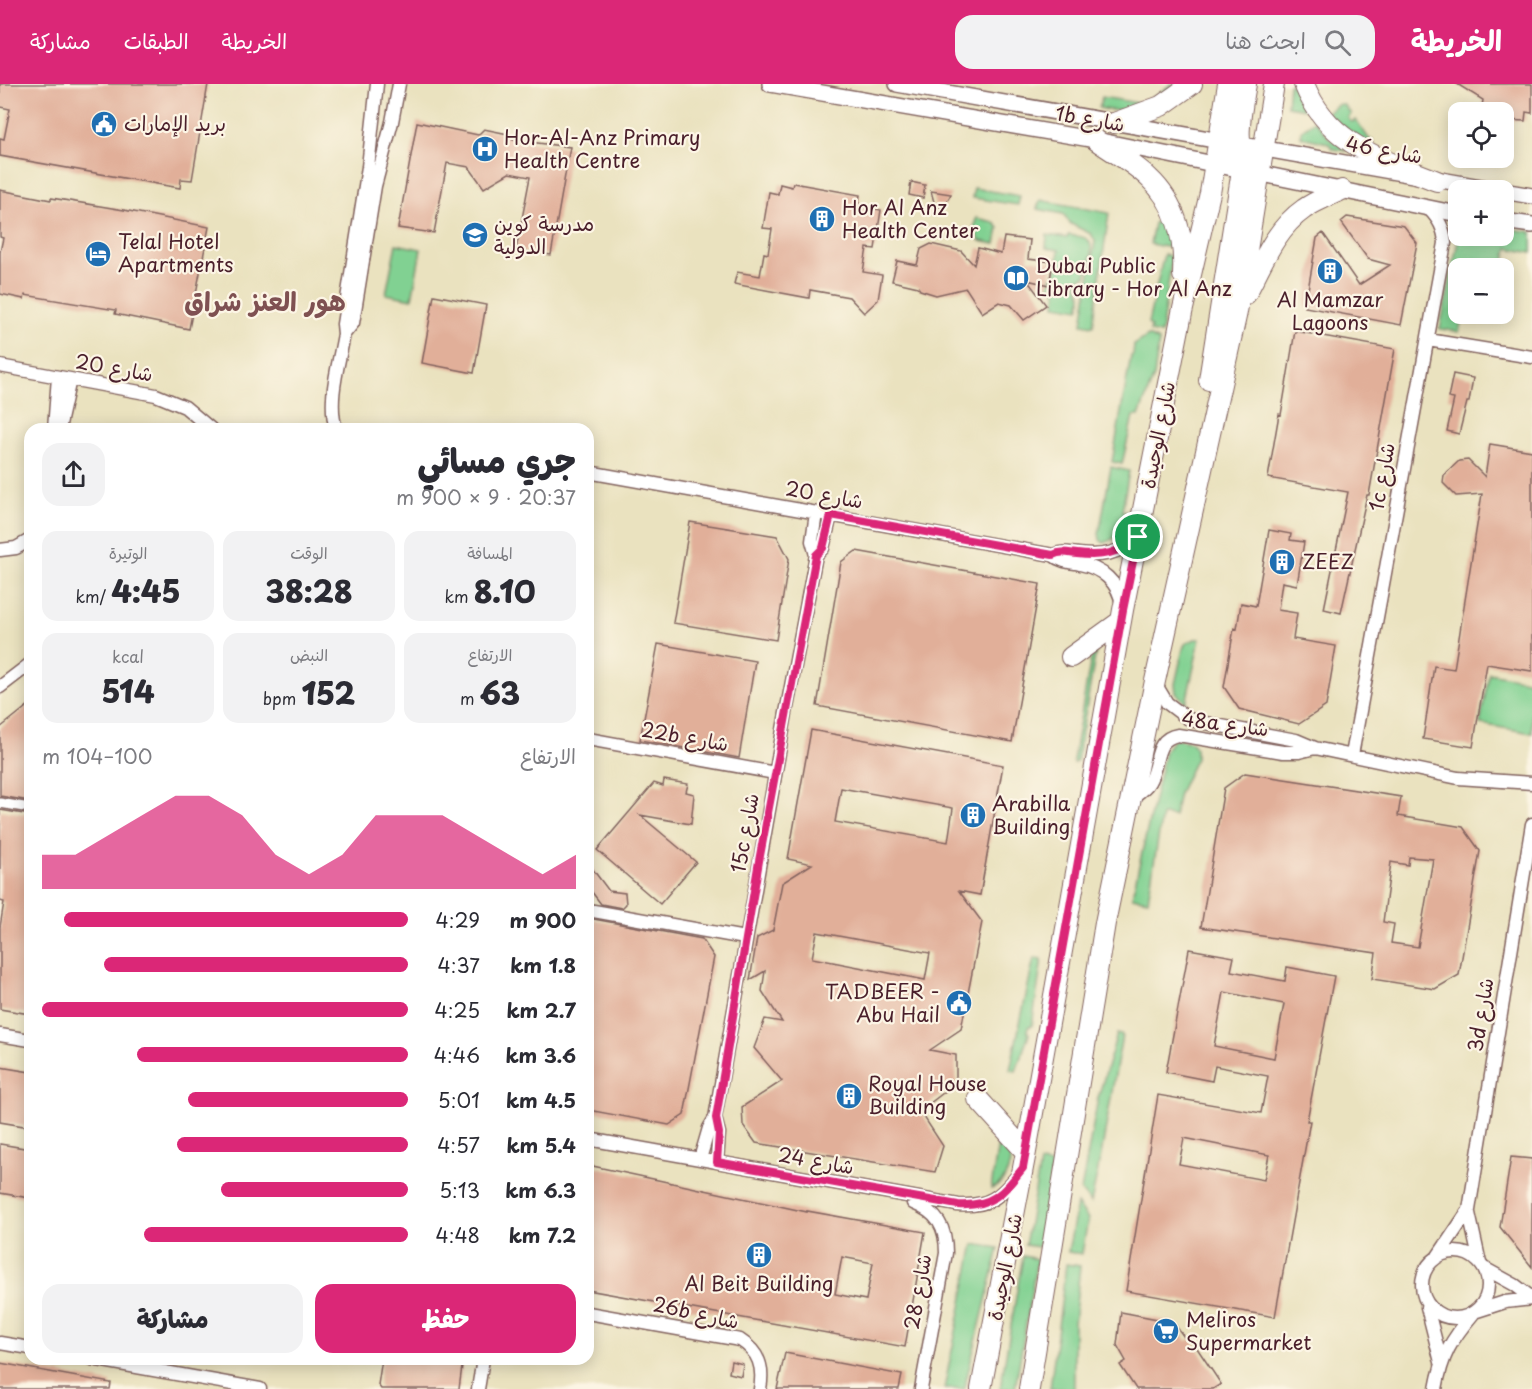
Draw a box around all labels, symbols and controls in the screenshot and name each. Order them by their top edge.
search box [955,15,1375,69]
text: الخريطة [1411,18,1502,61]
text: ابحث هنا [1225,23,1306,56]
text: مشاركة [30,24,91,56]
text: الطبقات [124,24,189,56]
text: الخريطة [222,24,287,56]
icon: search [1321,26,1354,59]
street label: 1b شارع [1053,97,1127,139]
map controls [1448,102,1514,324]
button: locate [1448,102,1514,168]
place label: بريد الإمارات [124,108,226,138]
public building icon: بريد الإمارات [89,109,119,139]
place label: Hor-Al-Anz Primary Health Centre [504,122,700,175]
street label: شارع 46 [1344,128,1425,170]
hospital icon: Hor-Al-Anz Primary Health Centre [470,134,500,164]
button: + [1448,180,1514,246]
place label: Hor Al Anz Health Center [842,192,979,245]
building icon: Hor Al Anz Health Center [807,204,837,234]
place label: مدرسة كوين الدولية [494,208,594,261]
school or university icon: مدرسة كوين الدولية [460,220,490,250]
place label: Telal Hotel Apartments [118,226,234,279]
hotel icon: Telal Hotel Apartments [83,239,113,269]
place label: Dubai Public Library - Hor Al Anz [1036,250,1232,303]
building icon: Al Mamzar Lagoons [1315,256,1345,286]
button: − [1448,258,1514,324]
library icon: Dubai Public Library - Hor Al Anz [1001,263,1031,293]
district label: هور العنز شراق [184,281,346,320]
place label: Al Mamzar Lagoons [1277,284,1383,337]
street label: شارع 20 [73,345,155,389]
street label: شارع الوحيدة [1132,379,1182,491]
text: جري مسائي [417,434,576,484]
street label: 1c شارع [1360,440,1402,513]
button: share [42,443,105,506]
street label: شارع 20 [783,472,865,516]
text: 20:37 · 9 × 900 m [396,482,576,512]
pin [1112,511,1163,562]
icon: arrive [1121,520,1154,553]
text: الوتيرة [109,540,147,564]
text: الوقت [290,540,328,564]
text: المسافة [467,540,513,564]
place label: ZEEZ [1302,546,1354,576]
building icon: ZEEZ [1267,547,1297,577]
text: 4:45 [111,568,181,613]
text: 38:28 [265,568,353,613]
text: 8.10 [474,568,536,613]
text: /km [75,584,111,608]
text: km [444,584,474,608]
text: النبض [290,642,328,666]
text: الارتفاع [468,642,512,666]
text: kcal [112,644,144,668]
text: 514 [101,668,155,713]
text: 152 [301,670,355,715]
text: 63 [480,670,520,715]
text: bpm [263,686,301,710]
text: m [460,686,480,710]
street label: 48a شارع [1180,703,1270,743]
street label: 22b شارع [639,714,731,758]
text: 100–104 m [42,741,152,771]
text: الارتفاع [520,741,576,771]
place label: Arabilla Building [992,788,1071,841]
street label: 15c شارع [722,791,766,875]
building icon: Arabilla Building [958,800,988,830]
text: 4:29 [436,905,480,935]
text: 900 m [510,905,576,935]
text: 4:37 [438,950,480,980]
text: 1.8 km [510,950,576,980]
place label: TADBEER - Abu Hail [825,976,940,1029]
street label: 3d شارع [1459,976,1501,1054]
public building icon: TADBEER - Abu Hail [944,988,974,1018]
text: 4:25 [435,995,480,1025]
text: 2.7 km [506,995,576,1025]
text: 4:46 [434,1040,480,1070]
text: 3.6 km [505,1040,576,1070]
place label: Royal House Building [868,1068,987,1121]
building icon: Royal House Building [834,1081,864,1111]
text: 5:01 [438,1085,480,1115]
text: 4.5 km [506,1085,576,1115]
text: 4:57 [437,1130,480,1160]
text: 5.4 km [506,1130,576,1160]
street label: شارع 24 [776,1139,857,1181]
text: 5:13 [439,1175,480,1205]
text: 6.3 km [505,1175,576,1205]
street label: شارع الوحيدة [979,1211,1029,1323]
text: 4:48 [436,1220,480,1250]
text: 7.2 km [509,1220,576,1250]
building icon: Al Beit Building [744,1240,774,1270]
street label: شارع 28 [896,1252,938,1332]
place label: Al Beit Building [685,1268,833,1298]
button: مشاركة [42,1284,303,1353]
button: حفظ [315,1284,576,1353]
street label: 26b شارع [650,1288,742,1336]
place label: Meliros Supermarket [1186,1304,1312,1357]
supermarket icon: Meliros Supermarket [1151,1316,1181,1346]

